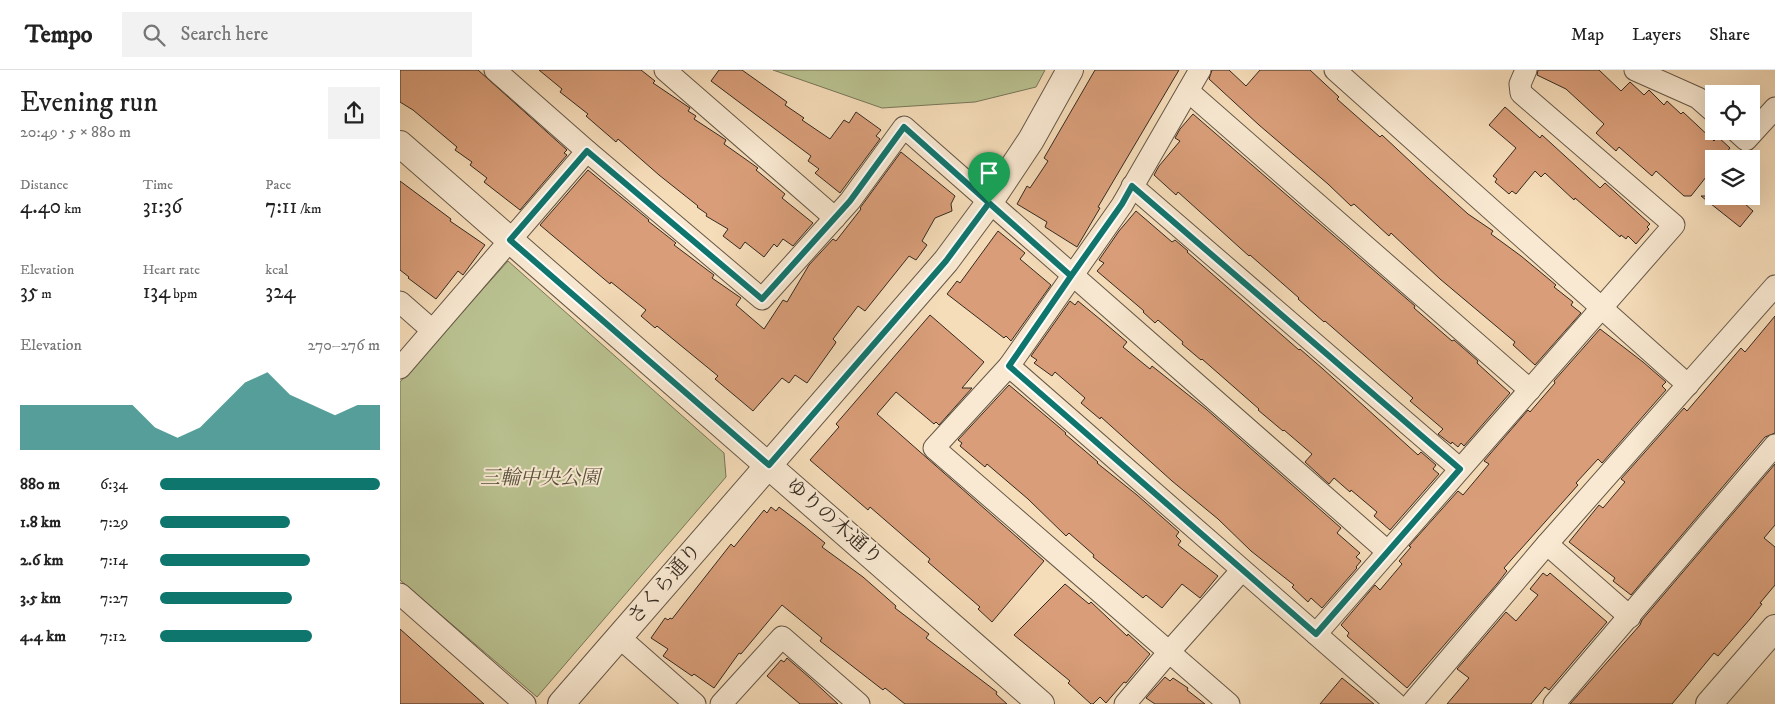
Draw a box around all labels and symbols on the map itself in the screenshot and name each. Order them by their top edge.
pin [968,152,1010,203]
park label: 三輪中央公園 [480,466,603,491]
street label: ゆりの木通り [781,473,887,571]
street label: さくら通り [623,538,707,630]

